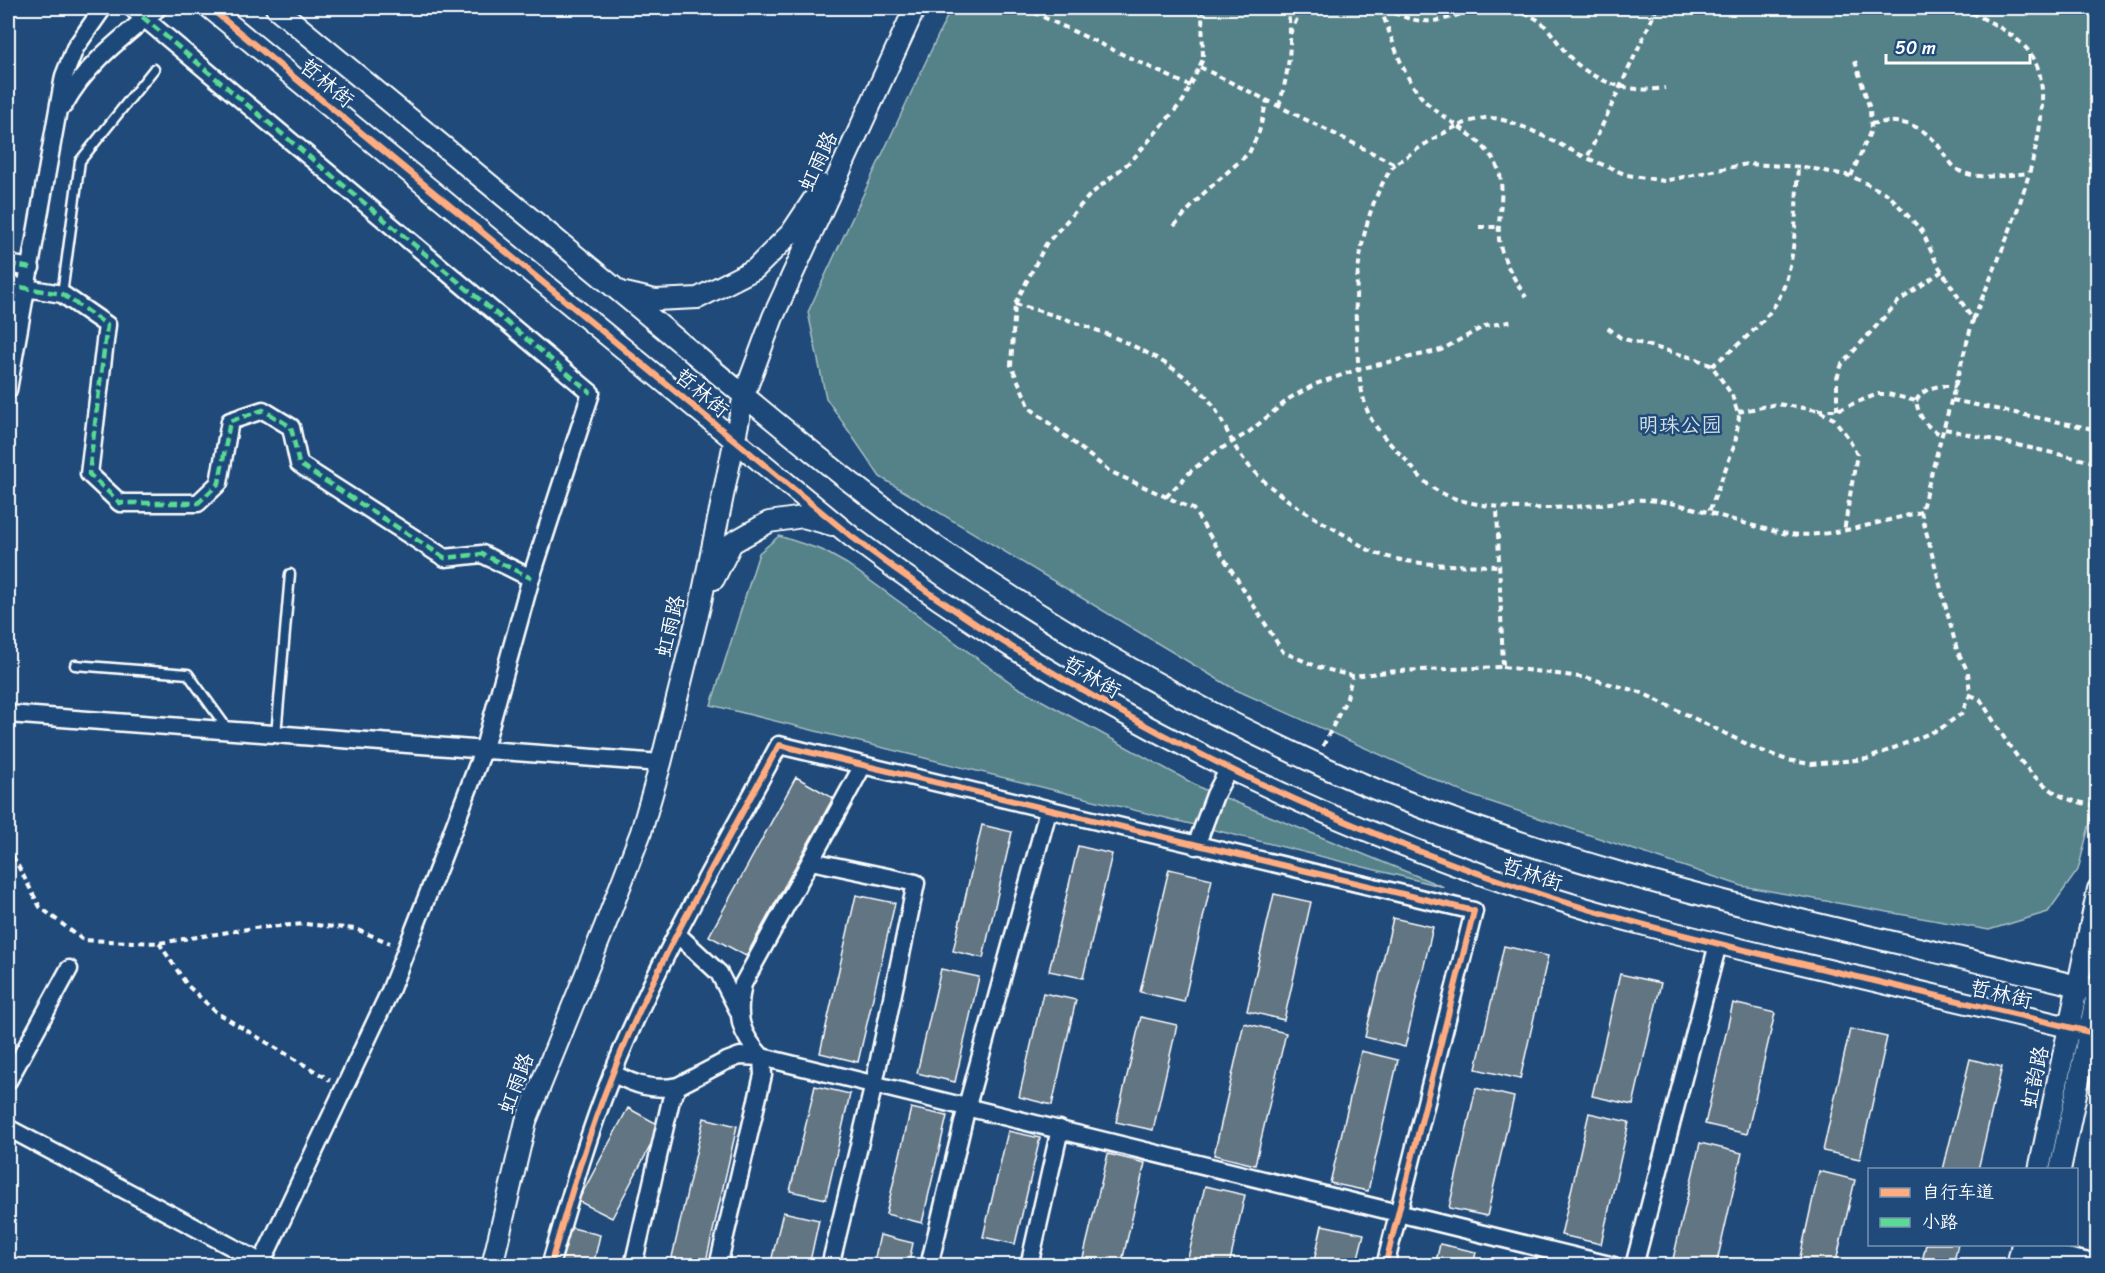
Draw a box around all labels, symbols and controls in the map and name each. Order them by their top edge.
scale bar [1886,27,2030,65]
text: 50 m [1895,32,1936,64]
street label: 哲林街 [291,48,363,118]
street label: 虹雨路 [787,124,849,198]
street label: 哲林街 [666,358,738,428]
park label: 明珠公园 [1638,406,1722,444]
street label: 虹雨路 [644,591,696,661]
street label: 哲林街 [1055,645,1129,709]
street label: 哲林街 [1496,846,1568,902]
street label: 哲林街 [1966,968,2036,1020]
street label: 虹韵路 [2010,1042,2060,1112]
street label: 虹雨路 [487,1047,545,1119]
legend [1868,1168,2078,1246]
text: 自行车道 [1922,1176,1994,1208]
text: 小路 [1922,1206,1958,1238]

